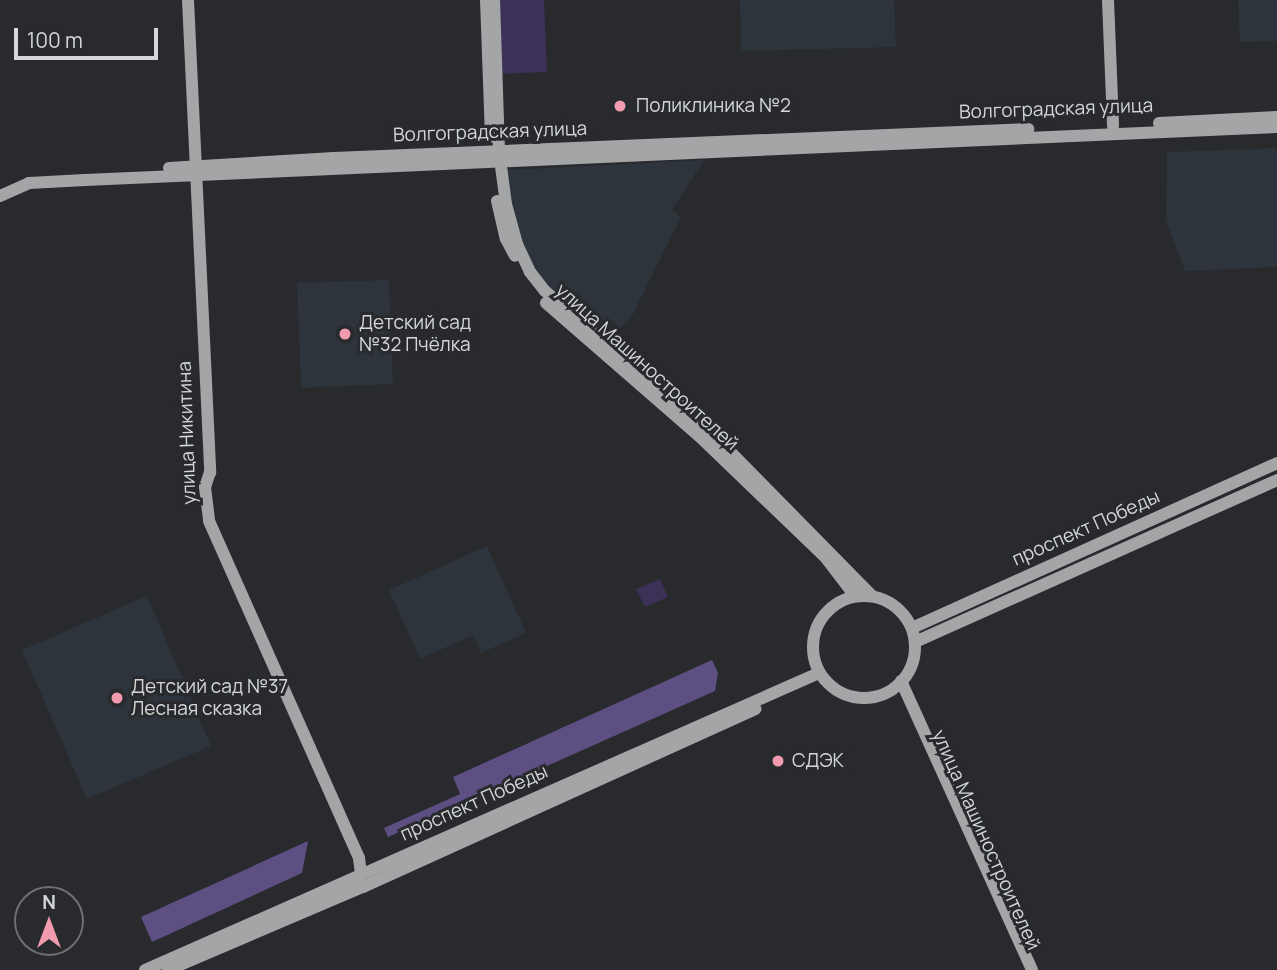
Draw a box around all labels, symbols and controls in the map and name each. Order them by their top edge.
scale bar [18,14,161,58]
text: 100 m [27,26,83,54]
street label: Волгоградская улица [959,94,1153,124]
place label: Поликлиника №2 [636,95,791,117]
marker: Поликлиника №2 [610,96,630,116]
street label: Волгоградская улица [393,117,587,147]
street label: улица Машиностроителей [551,279,743,455]
place label: Детский сад №32 Пчёлка [359,312,471,356]
marker: Детский сад №32 Пчёлка [337,326,353,342]
street label: улица Никитина [173,361,201,505]
street label: проспект Победы [1009,485,1163,571]
place label: Детский сад №37 Лесная сказка [131,676,288,720]
marker: Детский сад №37 Лесная сказка [109,690,125,706]
street label: улица Машиностроителей [927,726,1045,954]
place label: СДЭК [792,750,844,772]
marker: СДЭК [770,753,786,769]
street label: проспект Победы [397,760,551,846]
north arrow [14,886,84,956]
text: N [42,889,56,915]

